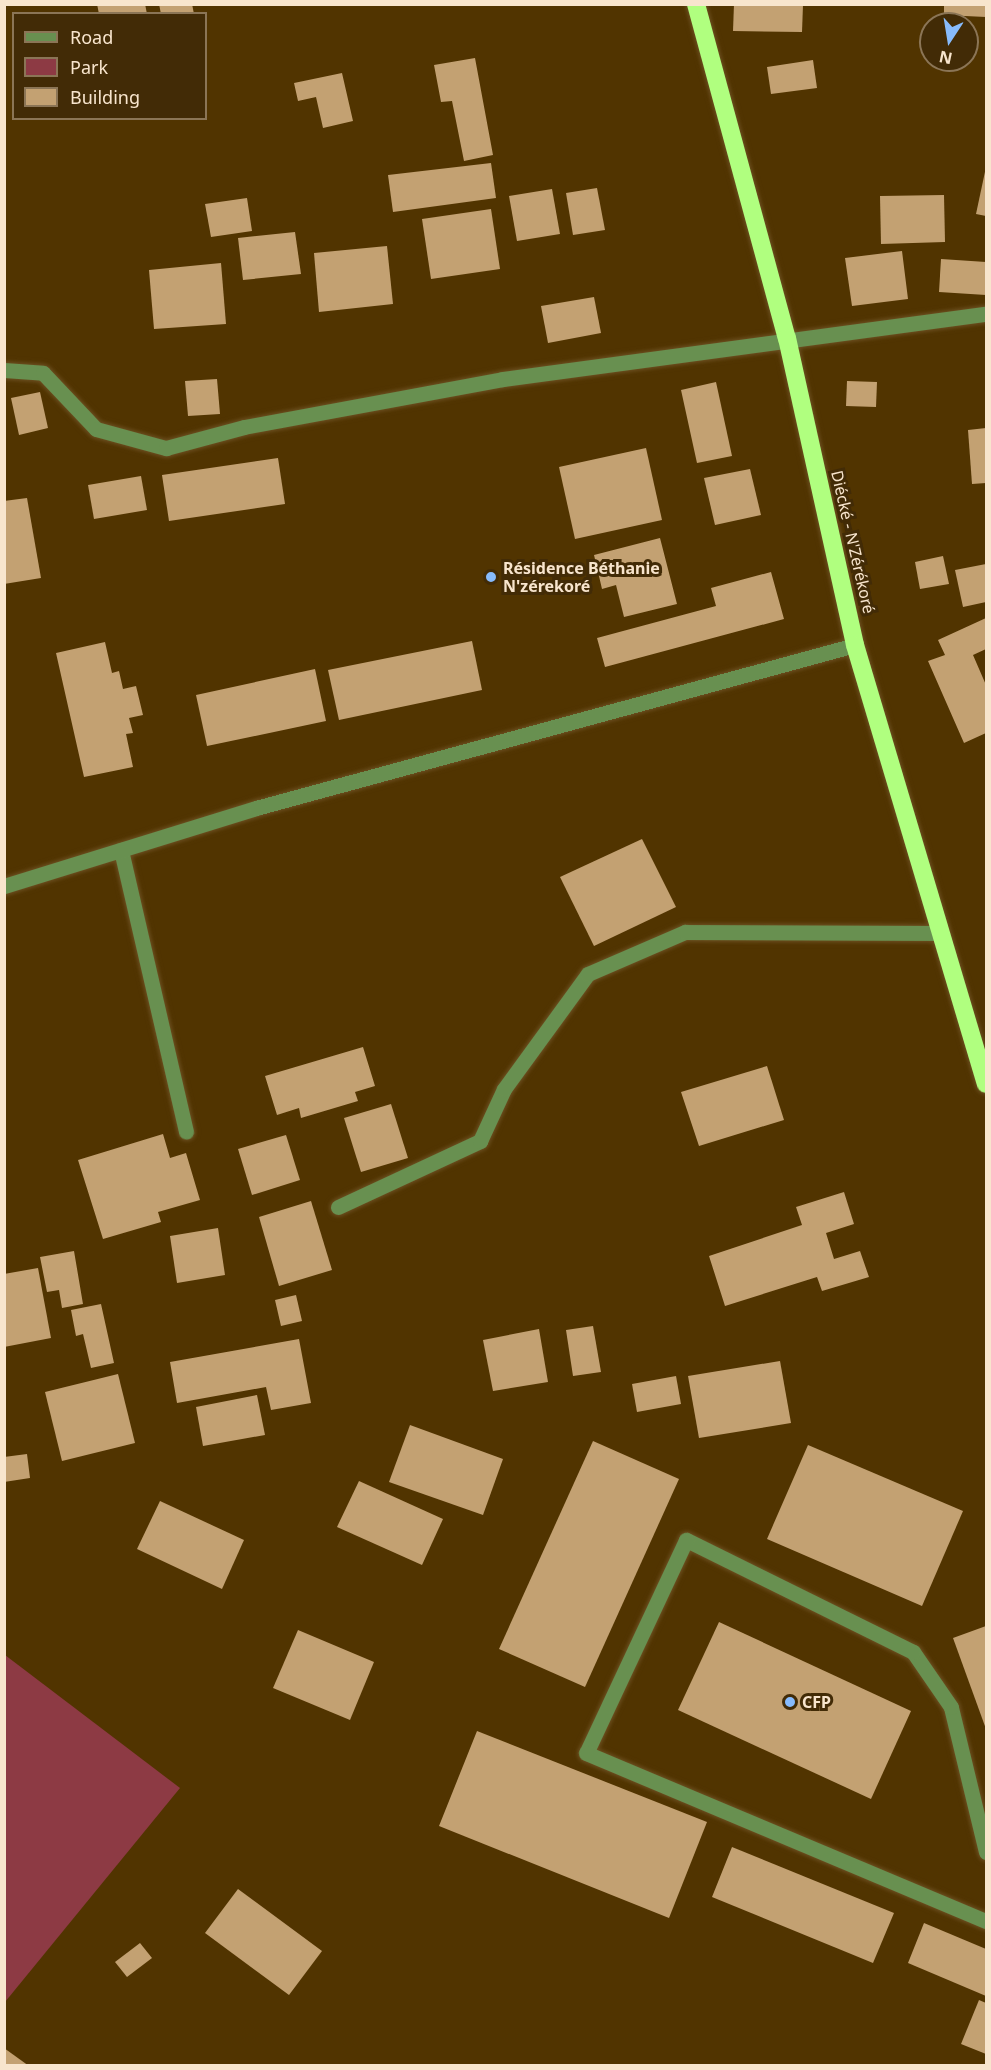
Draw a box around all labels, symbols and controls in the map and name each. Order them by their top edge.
legend [12,12,207,120]
north arrow [919,12,979,72]
text: Road [70,25,113,49]
text: N [937,46,954,70]
text: Park [70,55,108,79]
text: Building [70,85,140,109]
street label: Diécké - N'Zérékoré [827,469,879,615]
place label: Résidence Béthanie N'zérekoré [503,558,660,596]
marker: Résidence Béthanie N'zérekoré [484,570,498,584]
place label: CFP [802,1692,831,1712]
marker: CFP [783,1695,797,1709]

